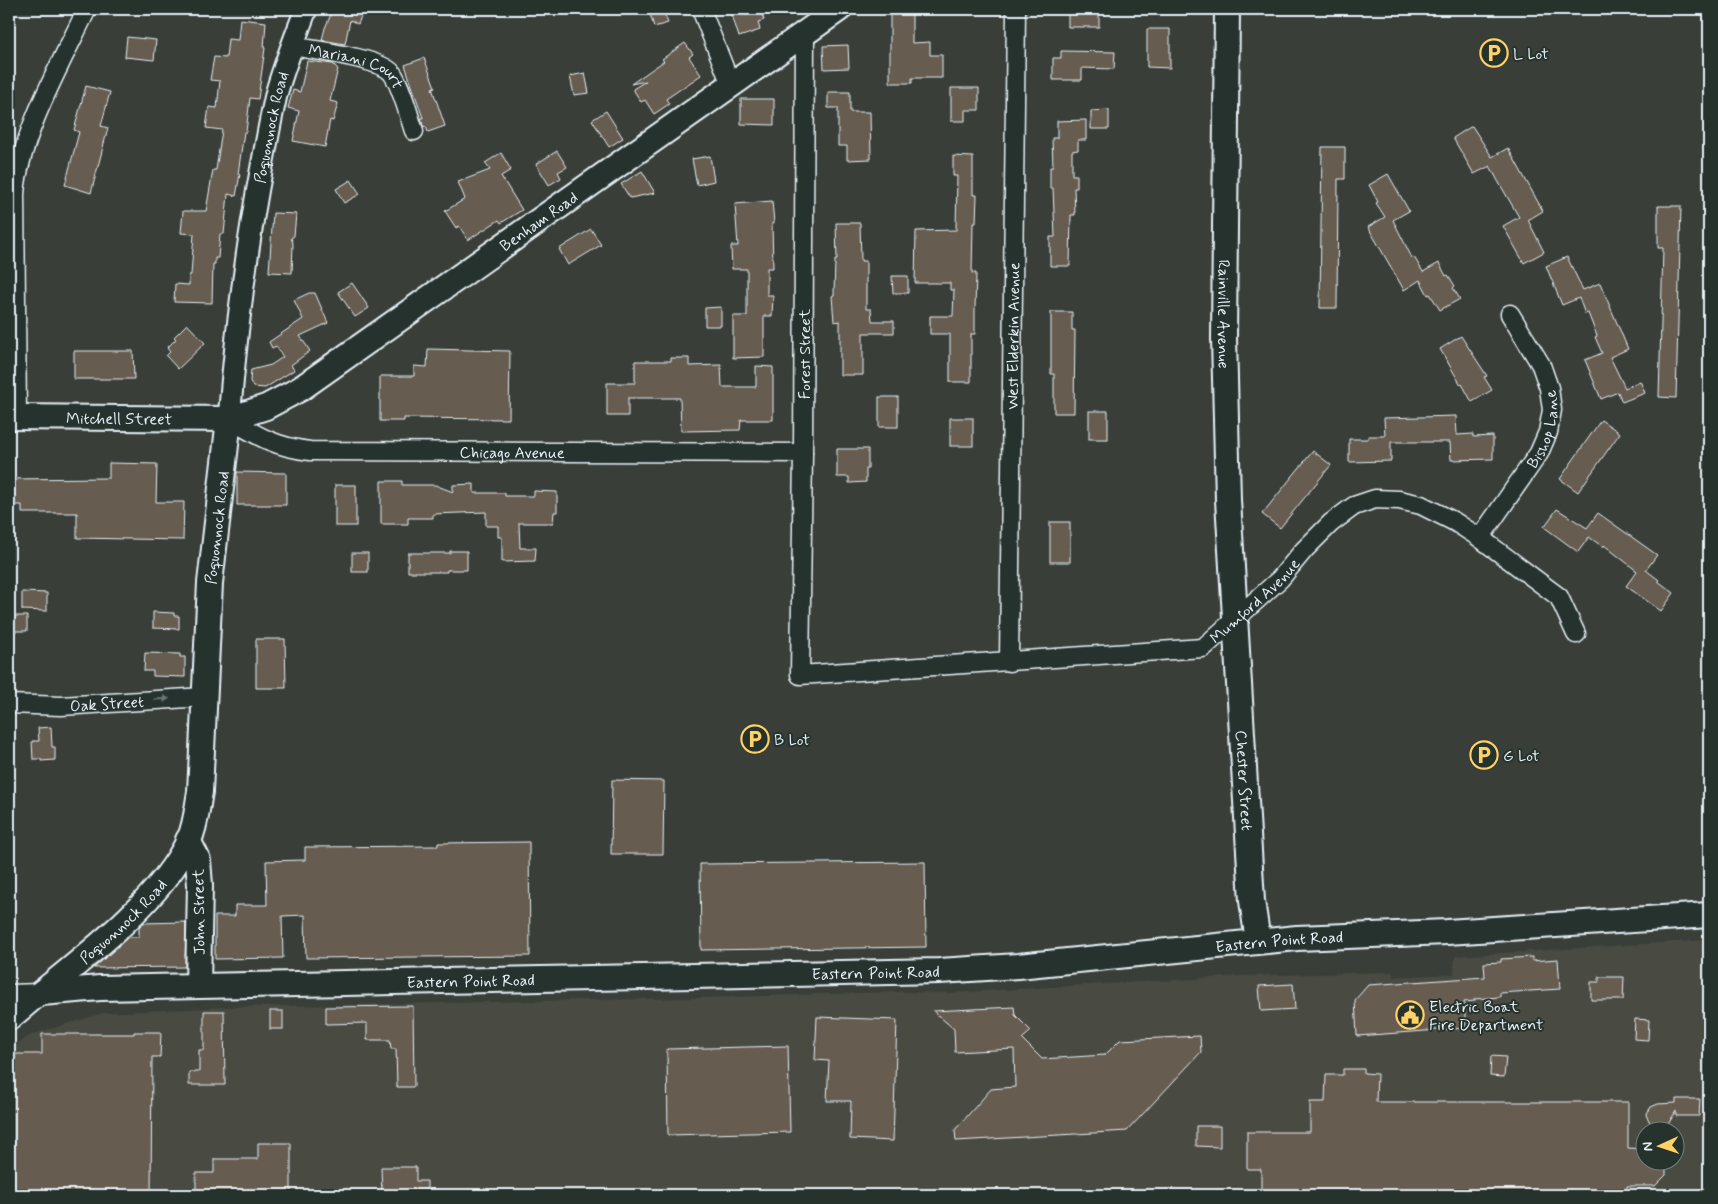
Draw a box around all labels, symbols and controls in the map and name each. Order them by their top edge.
parking icon: L Lot [1479,38,1509,68]
street label: Mariani Court [307,40,408,93]
place label: L Lot [1513,44,1549,65]
street label: Poquonnock Road [250,69,294,185]
street label: Benham Road [496,187,582,257]
street label: Rainville Avenue [1212,259,1234,369]
street label: West Elderkin Avenue [1003,262,1025,410]
street label: Forest Street [795,308,816,399]
street label: Bishop Lane [1523,388,1564,473]
street label: Mitchell Street [66,409,173,430]
street label: Chicago Avenue [459,443,565,464]
street label: Poquonnock Road [201,470,235,585]
street label: Mumford Avenue [1206,554,1305,649]
street label: Oak Street [69,692,145,717]
one-way arrow [155,695,171,703]
parking icon: B Lot [740,724,770,754]
place label: B Lot [774,730,810,751]
street label: Chester Street [1230,730,1257,831]
parking icon: G Lot [1469,740,1499,770]
place label: G Lot [1503,746,1540,767]
street label: John Street [188,868,211,955]
street label: Poquonnock Road [76,875,172,969]
street label: Eastern Point Road [1214,927,1344,958]
street label: Eastern Point Road [811,962,940,986]
street label: Eastern Point Road [406,970,535,994]
place label: Electric Boat Fire Department [1429,997,1544,1036]
public building icon: Electric Boat Fire Department [1395,1000,1425,1030]
north arrow [1636,1122,1686,1172]
text: N [1639,1141,1657,1152]

